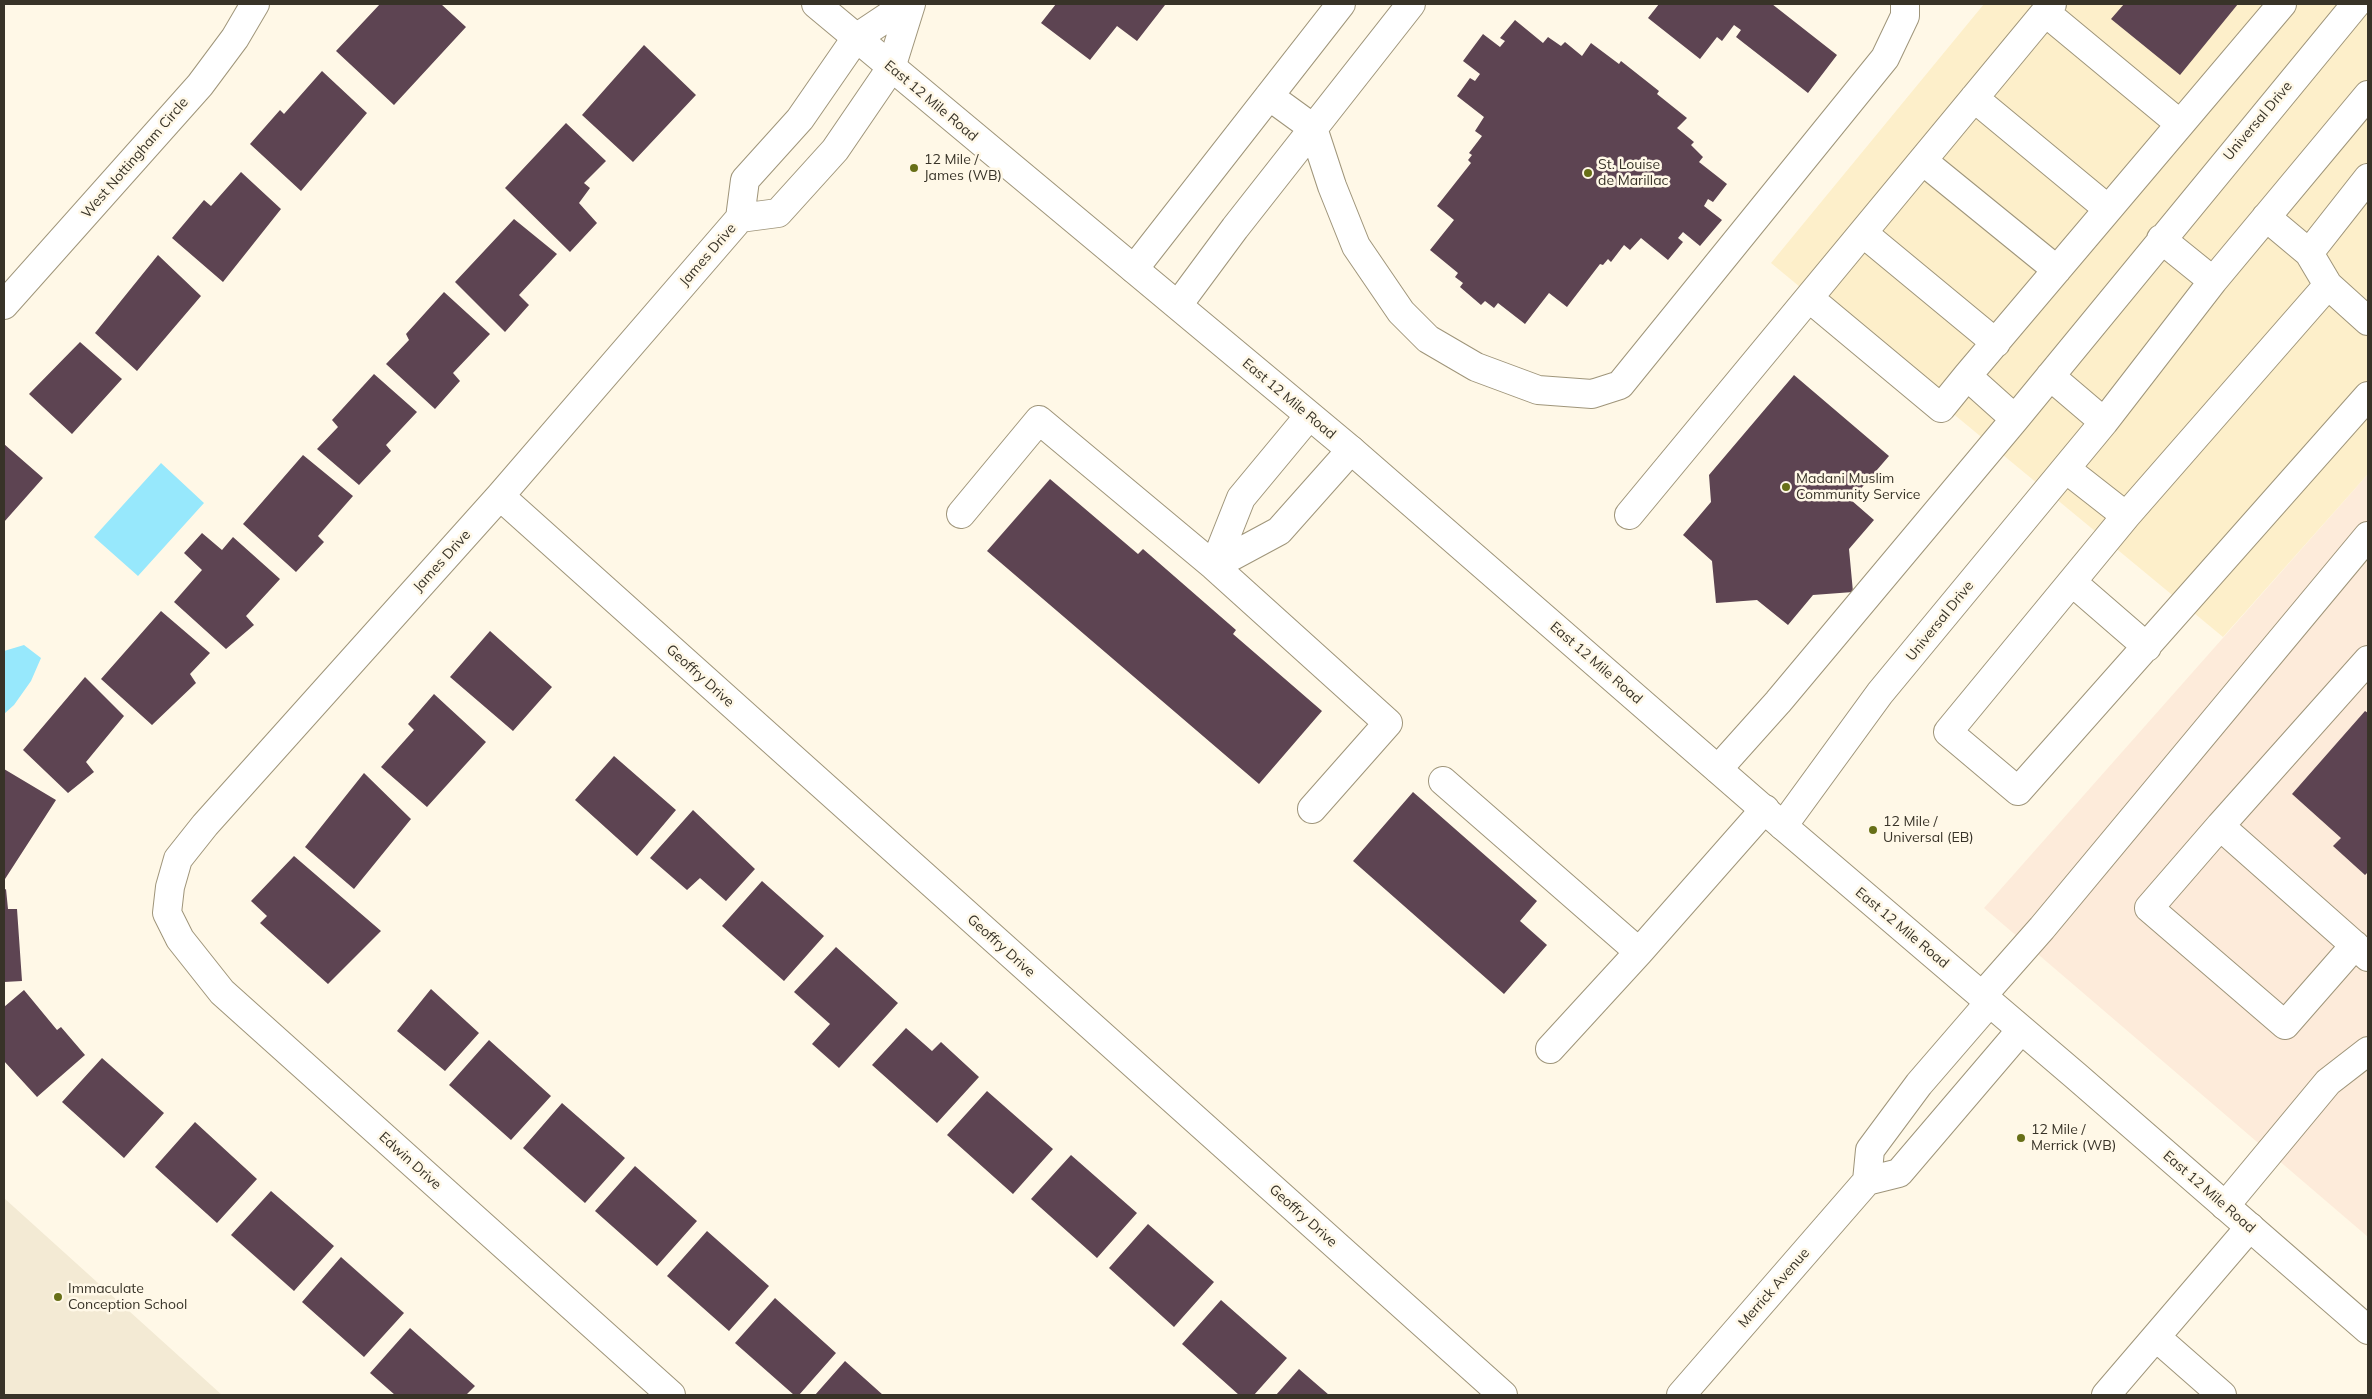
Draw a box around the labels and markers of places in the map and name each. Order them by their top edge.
place label: 12 Mile / James (WB) [924,152,1002,184]
place label: St. Louise de Marillac [1598,157,1668,190]
marker: 12 Mile / James (WB) [908,162,920,174]
marker: St. Louise de Marillac [1582,167,1594,179]
place label: Madani Muslim Community Service [1796,471,1920,504]
marker: Madani Muslim Community Service [1780,481,1792,493]
place label: 12 Mile / Universal (EB) [1883,814,1974,846]
marker: 12 Mile / Universal (EB) [1867,824,1879,836]
place label: 12 Mile / Merrick (WB) [2031,1122,2116,1154]
marker: 12 Mile / Merrick (WB) [2015,1132,2027,1144]
place label: Immaculate Conception School [68,1281,187,1314]
marker: Immaculate Conception School [52,1291,64,1303]

